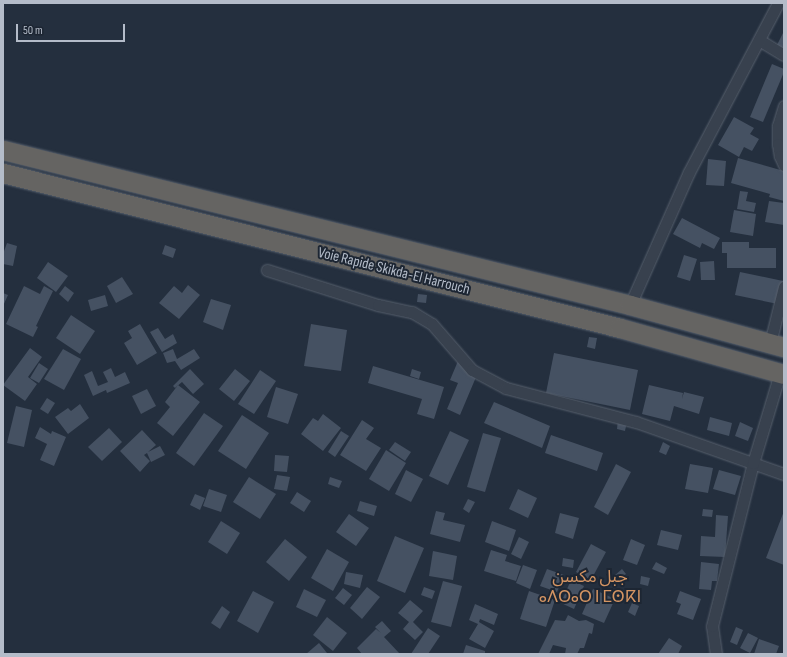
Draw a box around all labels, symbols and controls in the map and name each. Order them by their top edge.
scale bar [18,16,127,42]
text: 50 m [23,23,43,38]
street label: Voie Rapide Skikda-El Harrouch [316,243,472,299]
district label: جبل مكسن ⴰⴷⵔⴰⵔ ⵏ ⵎⵙⴽⵏ [539,568,641,608]

